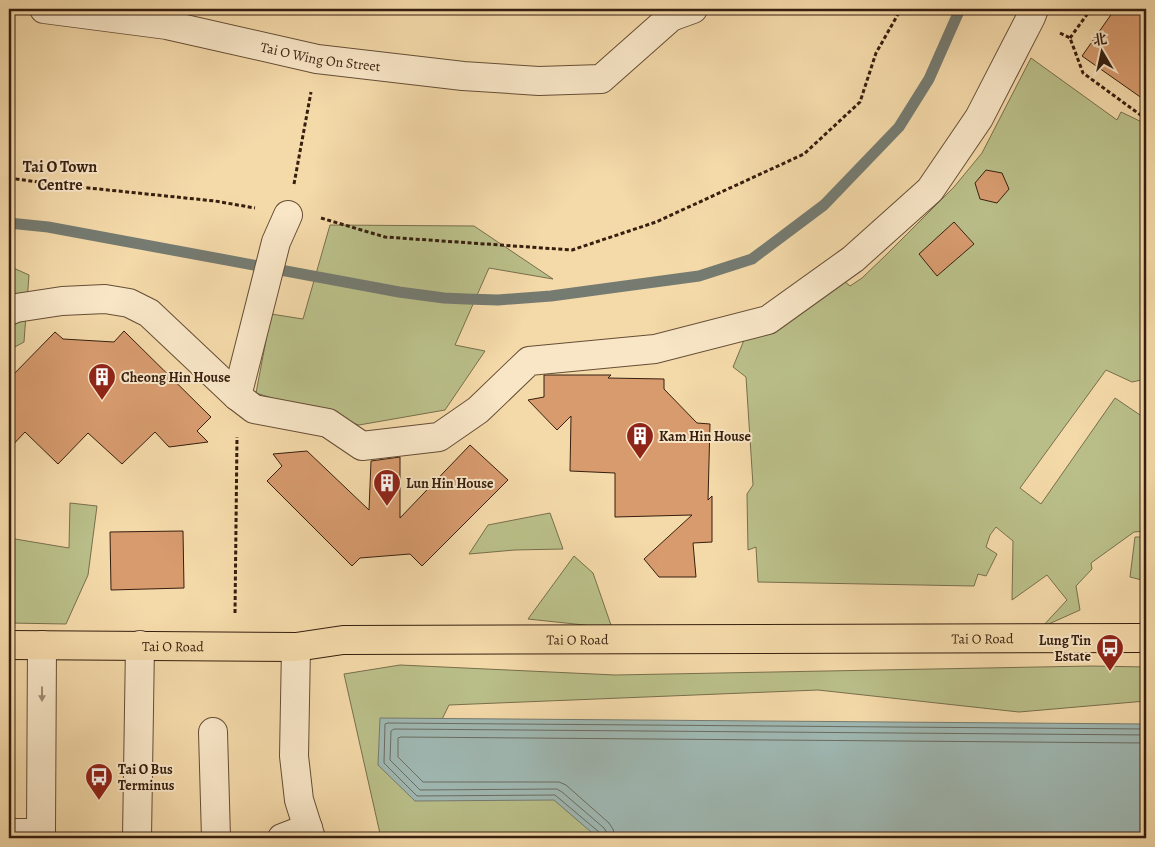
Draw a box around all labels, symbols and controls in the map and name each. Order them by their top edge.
north arrow [1078,28,1128,78]
text: 北 [1092,29,1108,50]
street label: Tai O Wing On Street [259,38,382,76]
district label: Tai O Town Centre [23,156,97,196]
building icon: Cheong Hin House [87,362,117,401]
place label: Cheong Hin House [121,368,231,387]
building icon: Kam Hin House [625,421,655,460]
place label: Kam Hin House [659,427,752,446]
building icon: Lun Hin House [372,468,402,507]
place label: Lun Hin House [406,474,494,493]
street label: Tai O Road [952,629,1014,648]
street label: Tai O Road [547,630,609,649]
place label: Lung Tin Estate [1039,631,1092,666]
bus stop icon: Lung Tin Estate [1095,633,1125,672]
street label: Tai O Road [142,637,204,656]
one-way arrow [38,686,46,702]
place label: Tai O Bus Terminus [118,760,175,795]
bus stop icon: Tai O Bus Terminus [84,762,114,801]

